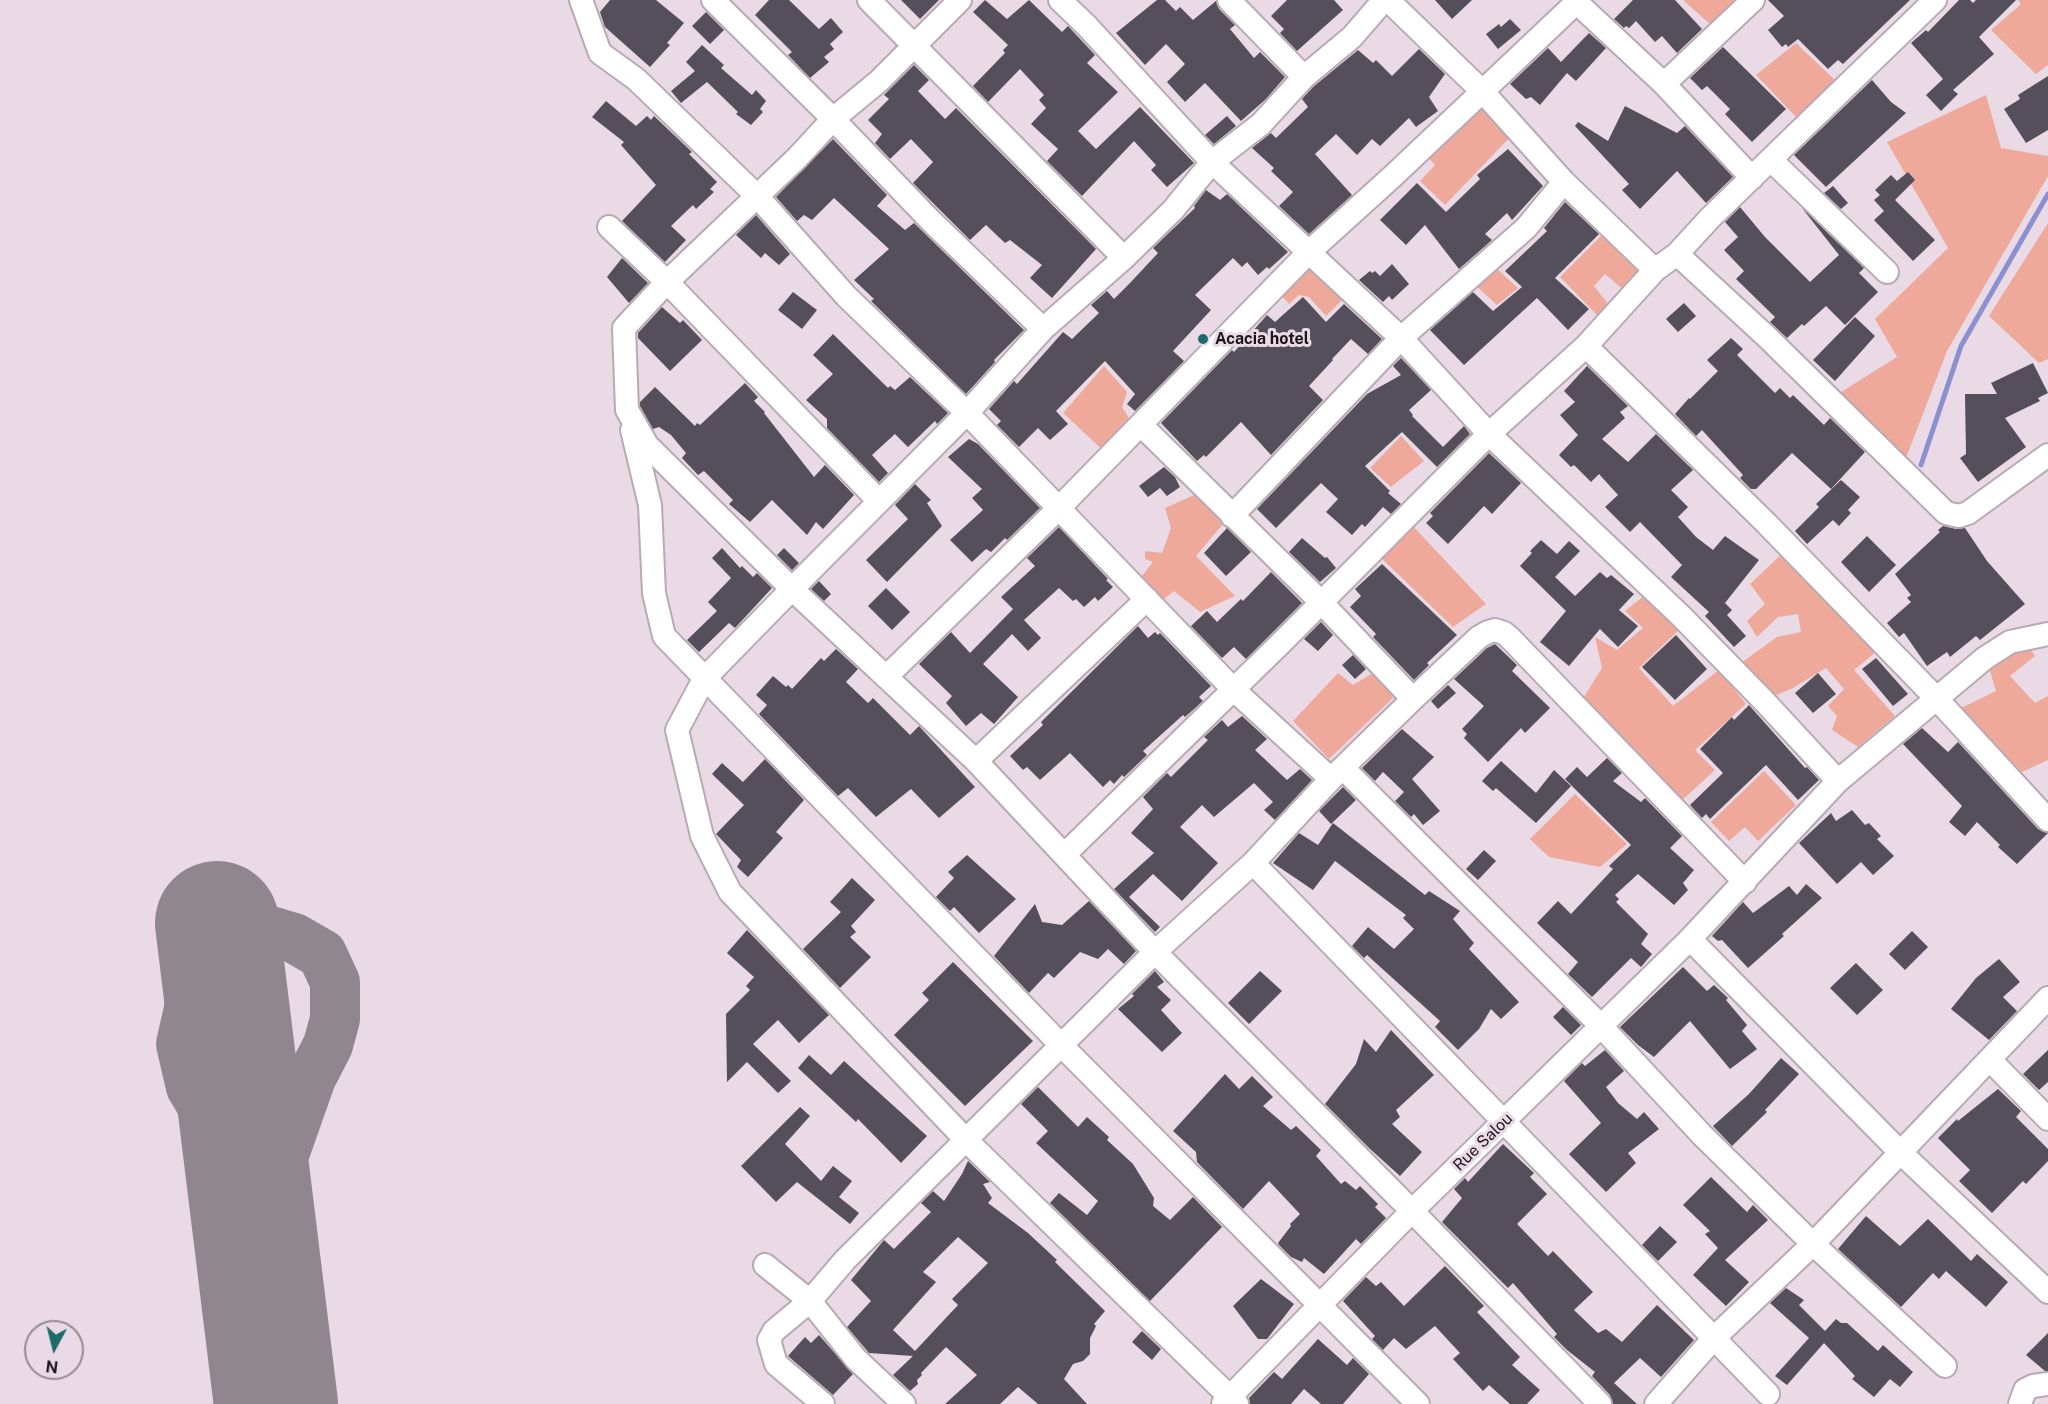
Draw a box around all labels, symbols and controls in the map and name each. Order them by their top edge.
place label: Acacia hotel [1215,329,1309,349]
marker: Acacia hotel [1196,332,1210,346]
street label: Rue Salou [1449,1109,1517,1175]
north arrow [24,1320,84,1380]
text: N [45,1356,59,1377]

